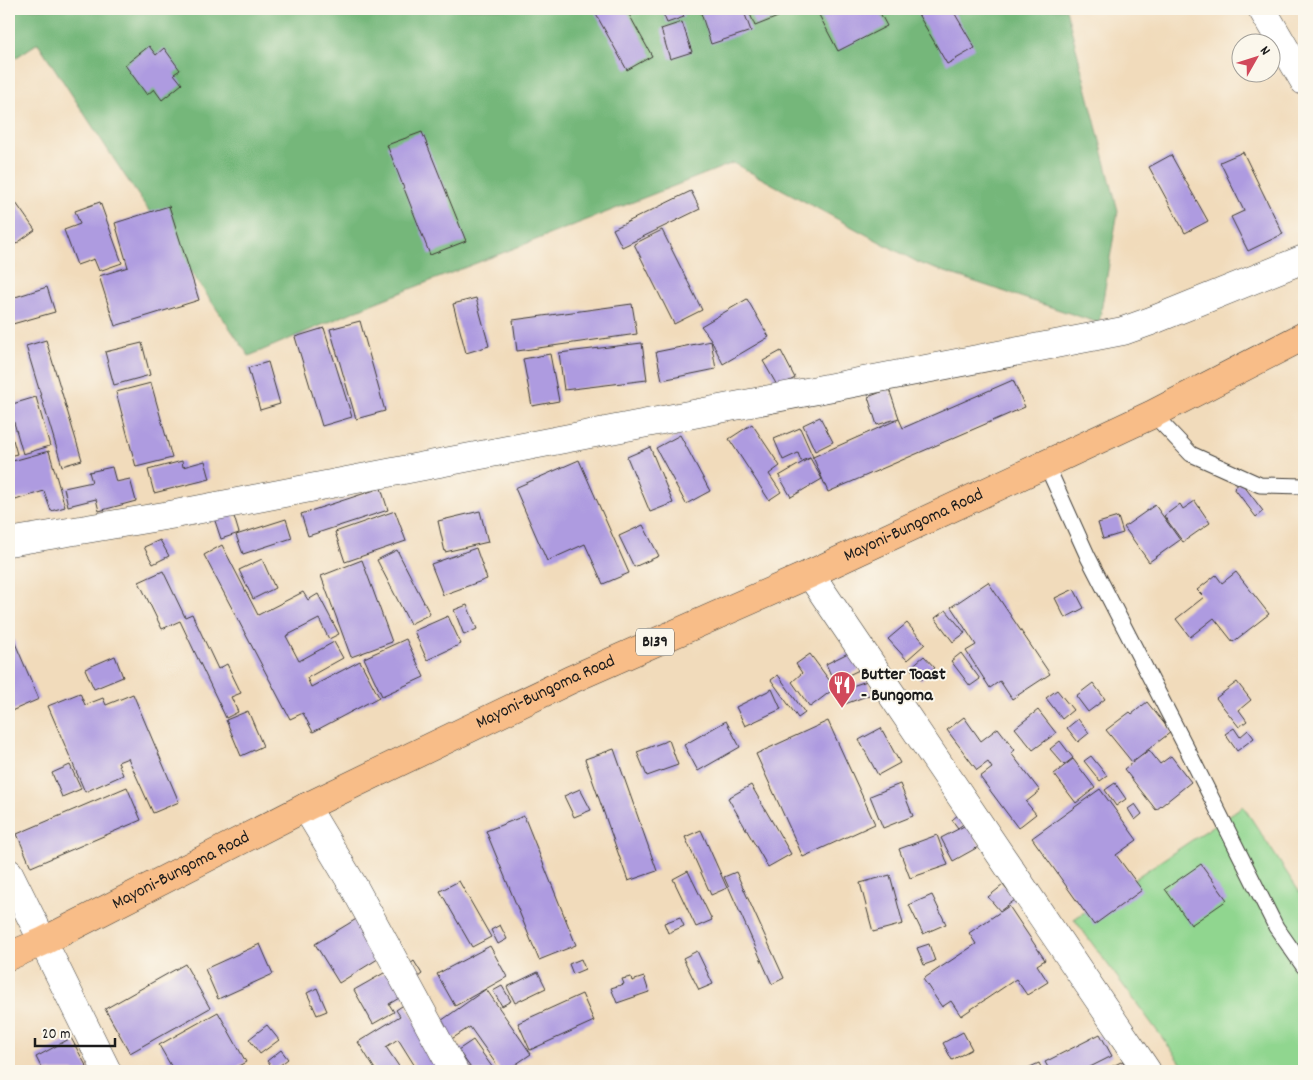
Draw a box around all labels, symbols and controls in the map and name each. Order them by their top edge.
north arrow [1230,32,1280,82]
text: N [1255,42,1275,60]
street label: Mayoni-Bungoma Road [840,482,987,569]
road number: B139 [636,628,674,656]
street label: Mayoni-Bungoma Road [472,649,619,736]
place label: Butter Toast - Bungoma [861,663,946,709]
restaurant icon: Butter Toast - Bungoma [827,670,857,709]
street label: Mayoni-Bungoma Road [108,825,254,916]
scale bar [35,1015,115,1047]
text: 20 m [42,1024,70,1046]

